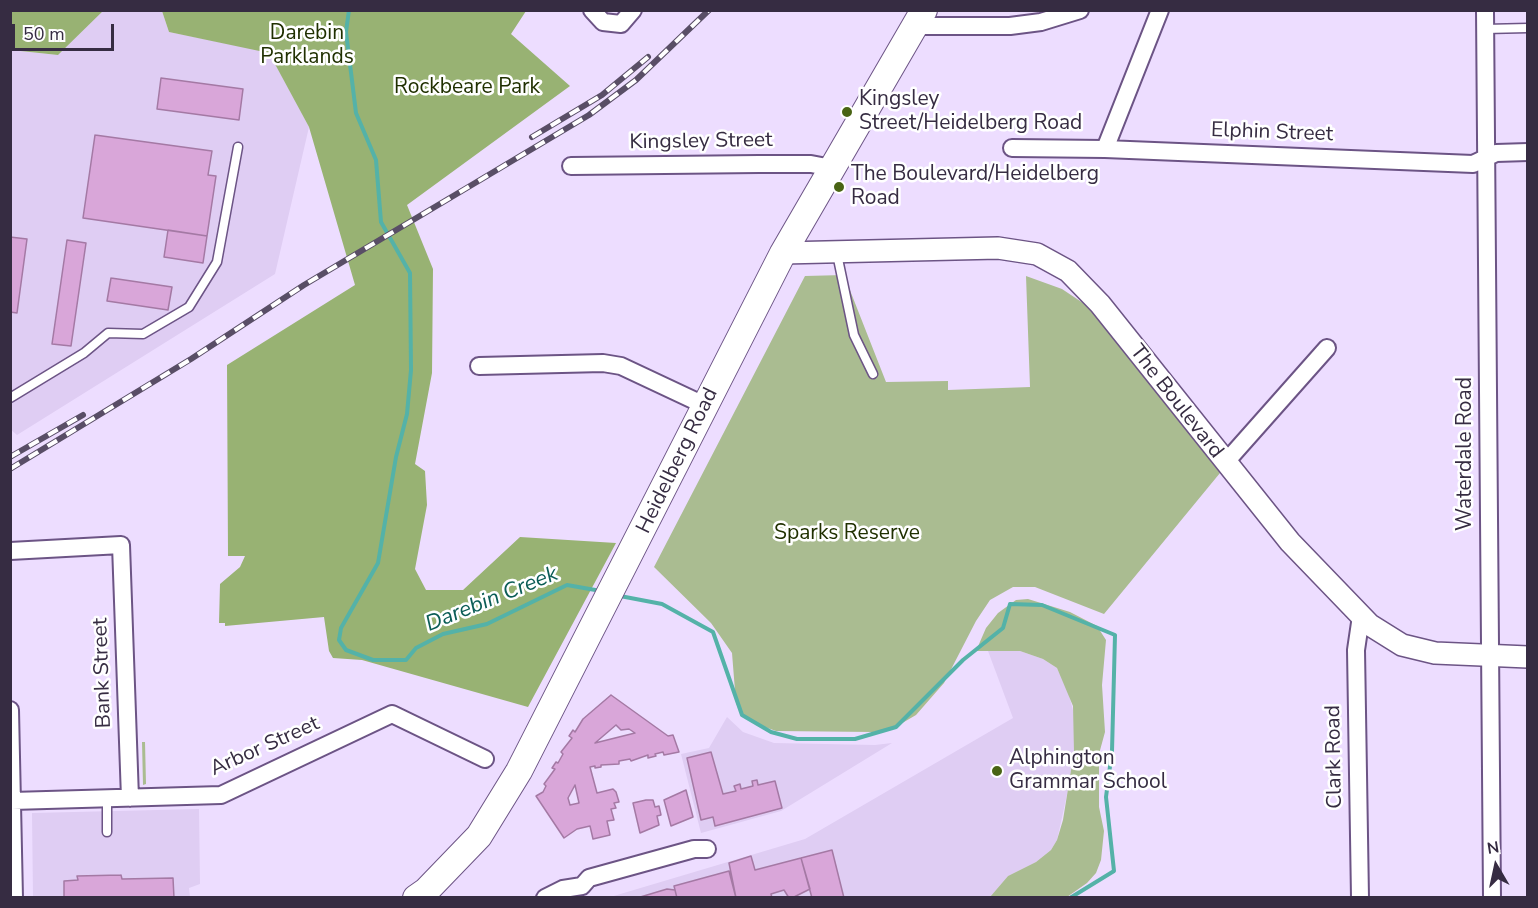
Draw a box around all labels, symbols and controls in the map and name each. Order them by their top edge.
scale bar [15,12,117,50]
park label: Darebin Parklands [260,21,354,71]
text: 50 m [23,22,65,46]
park label: Rockbeare Park [394,75,540,101]
place label: Kingsley Street/Heidelberg Road [859,87,1082,137]
marker: Kingsley Street/Heidelberg Road [840,105,854,119]
street label: Elphin Street [1211,118,1333,148]
street label: Kingsley Street [629,128,773,156]
place label: The Boulevard/Heidelberg Road [851,162,1099,212]
marker: The Boulevard/Heidelberg Road [832,180,846,194]
street label: The Boulevard [1124,340,1228,464]
street label: Waterdale Road [1453,377,1479,531]
street label: Heidelberg Road [632,384,724,538]
park label: Sparks Reserve [774,521,920,547]
water label: Darebin Creek [422,561,562,639]
street label: Bank Street [88,617,118,729]
street label: Clark Road [1321,705,1349,809]
street label: Arbor Street [206,712,324,782]
place label: Alphington Grammar School [1009,746,1167,796]
marker: Alphington Grammar School [990,764,1004,778]
north arrow [1466,836,1526,896]
text: N [1486,836,1501,860]

